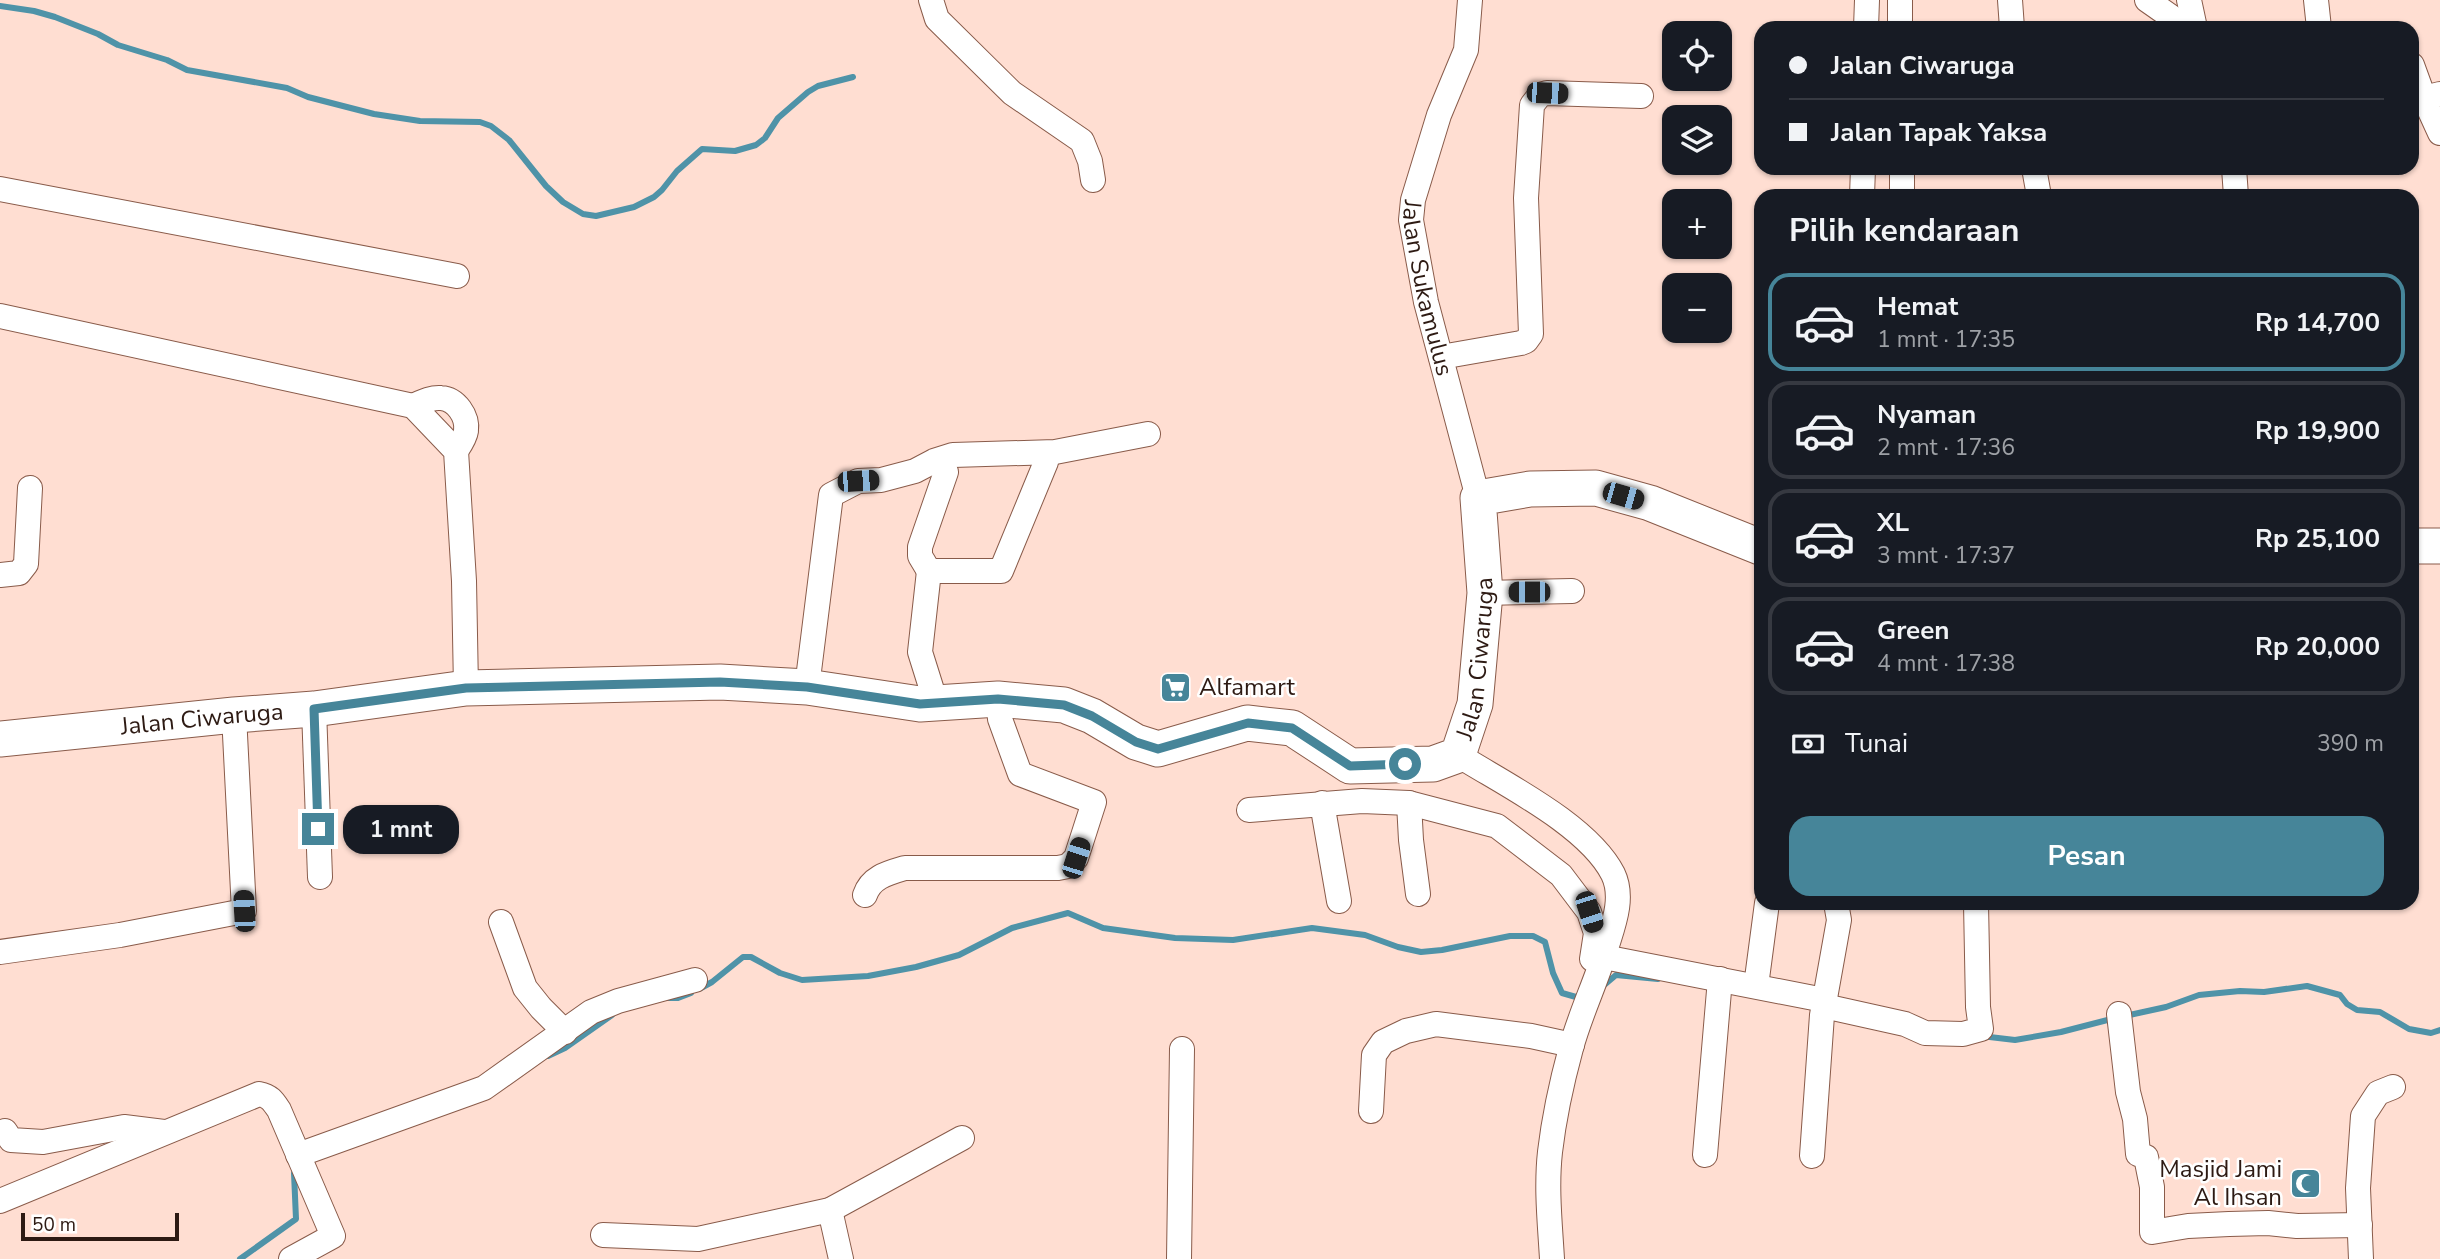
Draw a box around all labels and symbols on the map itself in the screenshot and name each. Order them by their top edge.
car [1526,82,1569,104]
street label: Jalan Sukamulus [1395,197,1461,379]
car [837,469,880,493]
car [1600,480,1647,512]
street label: Jalan Ciwaruga [1448,576,1501,745]
car [1509,582,1551,603]
supermarket icon: Alfamart [1159,670,1193,704]
place label: Alfamart [1199,671,1296,703]
street label: Jalan Ciwaruga [118,695,285,743]
route start [1389,748,1421,780]
callout: 1 mnt [342,804,458,854]
route end [302,813,334,845]
car [1060,835,1093,881]
car [233,889,256,933]
car [1573,889,1606,935]
place label: Masjid Jami Al Ihsan [2159,1153,2282,1213]
mosque icon: Masjid Jami Al Ihsan [2288,1166,2322,1200]
scale bar [21,1210,178,1242]

